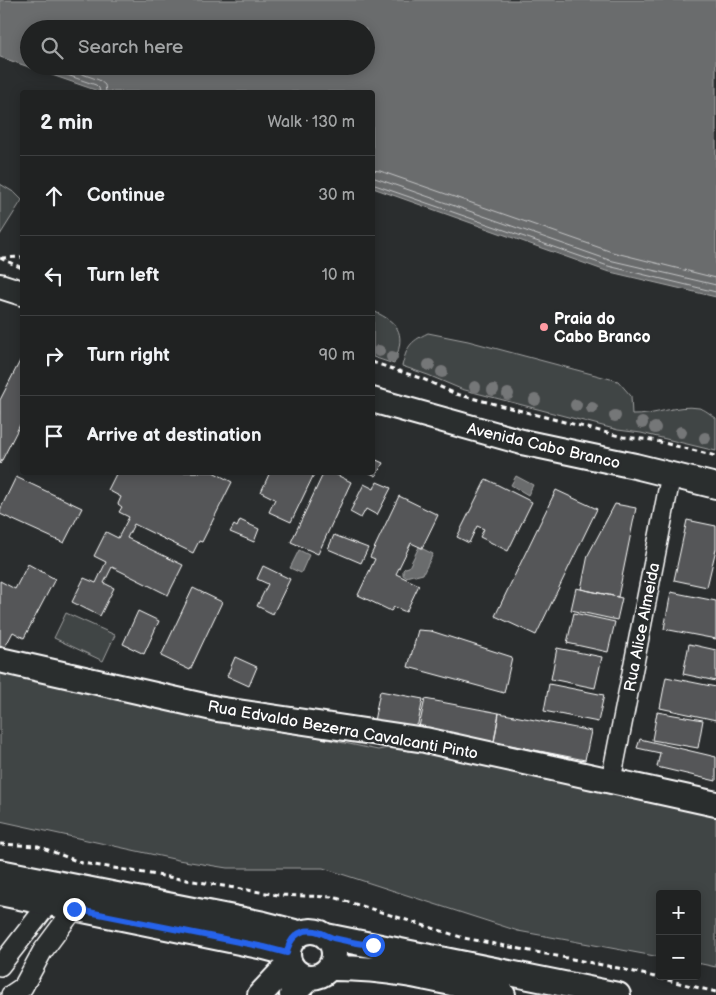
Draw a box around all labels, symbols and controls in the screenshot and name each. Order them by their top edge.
search box [20,20,375,75]
icon: search [38,34,66,62]
text: Search here [78,36,183,59]
text: 2 min [40,110,93,135]
text: Walk · 130 m [267,113,355,132]
icon: ahead [40,182,68,210]
text: Continue [87,184,165,207]
text: 30 m [318,186,355,205]
icon: left [40,262,68,290]
text: Turn left [87,264,159,287]
text: 10 m [322,266,355,285]
place label: Praia do Cabo Branco [554,310,651,347]
marker: Praia do Cabo Branco [538,321,550,333]
icon: right [40,342,68,370]
text: Turn right [87,344,170,367]
text: 90 m [319,346,355,365]
street label: Avenida Cabo Branco [465,420,622,473]
icon: arrive [40,422,68,450]
text: Arrive at destination [87,424,262,447]
street label: Rua Alice Almeida [621,561,664,693]
street label: Rua Edvaldo Bezerra Cavalcanti Pinto [206,697,479,764]
map controls [656,890,701,980]
button: + [656,890,701,935]
route end [63,898,86,921]
route start [362,934,385,957]
button: − [656,935,701,980]

